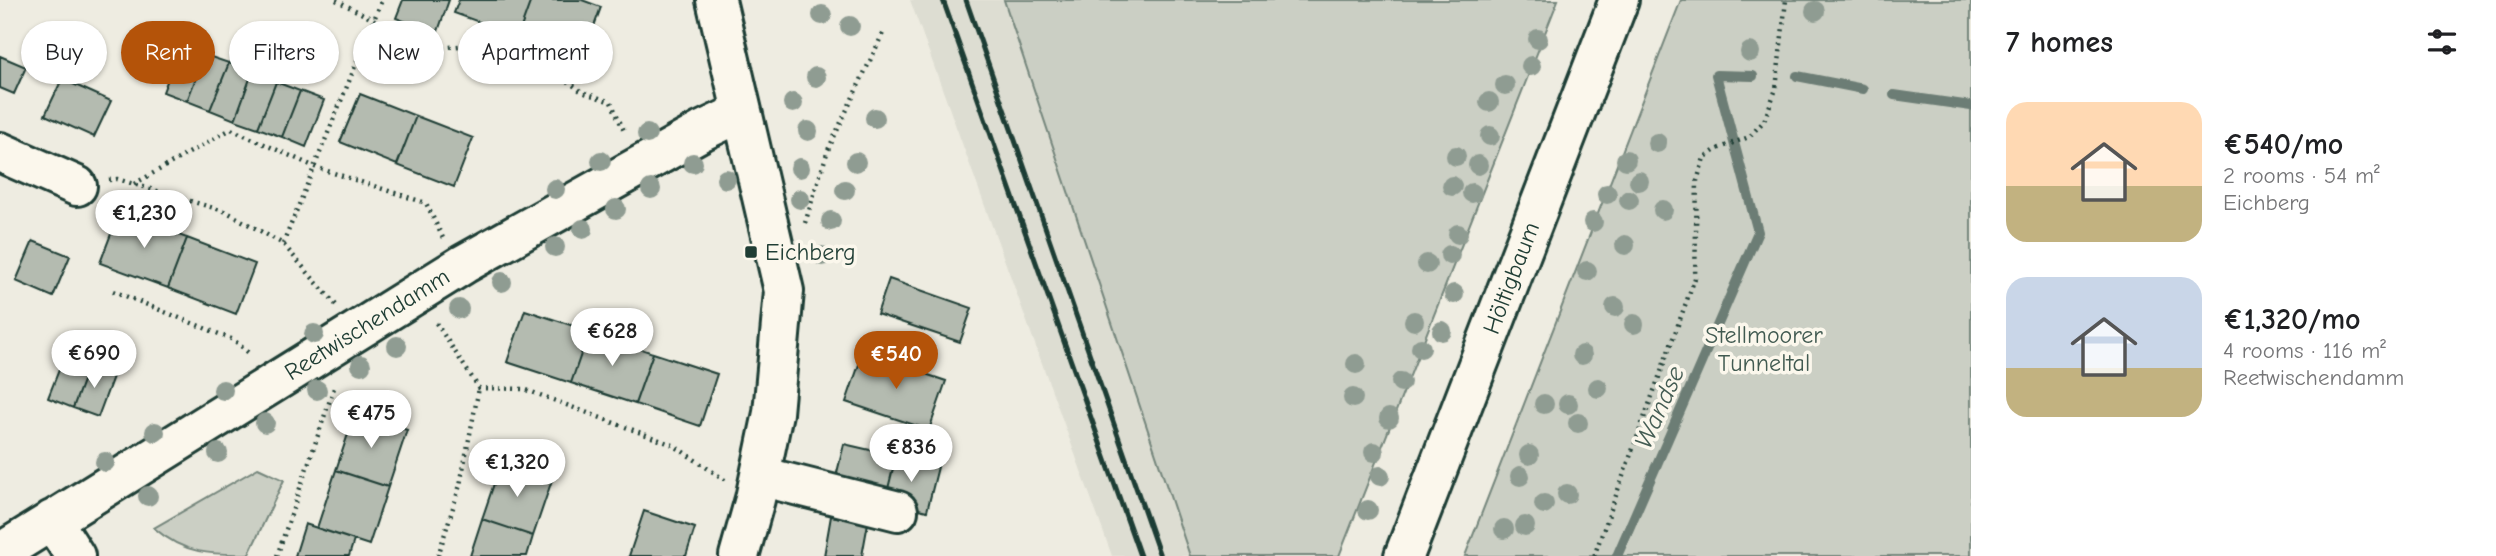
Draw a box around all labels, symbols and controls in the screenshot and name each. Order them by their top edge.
chip: Buy [21,21,107,84]
chip: Rent [121,21,215,84]
chip: Filters [229,21,339,84]
chip: New [353,21,444,84]
chip: Apartment [458,21,613,84]
icon: filters [2423,23,2461,61]
text: 7 homes [2006,25,2113,60]
text: €540/mo [2223,127,2343,162]
icon: home [2062,130,2146,214]
text: 2 rooms · 54 m² [2223,162,2380,189]
text: Eichberg [2223,189,2310,216]
pin: €1,230 [87,190,201,250]
text: €1,230 [111,199,177,226]
street label: Höltigbaum [1477,218,1545,338]
place label: Eichberg [765,238,856,266]
marker: Eichberg [743,244,759,260]
street label: Reetwischendamm [279,262,455,386]
text: €1,320/mo [2223,302,2361,337]
icon: home [2062,305,2146,389]
pin: €628 [571,308,653,368]
text: €628 [586,317,638,344]
park label: Stellmoorer Tunneltal [1705,321,1823,377]
pin: €690 [53,330,135,390]
pin: €540 [855,332,937,391]
text: 4 rooms · 116 m² [2223,337,2386,364]
text: €690 [67,339,121,366]
text: €540 [870,340,922,367]
water label: Wandse [1629,362,1691,453]
text: Reetwischendamm [2223,364,2404,391]
pin: €475 [330,391,412,450]
text: €475 [346,399,396,426]
pin: €836 [870,424,952,484]
text: €836 [886,433,937,460]
pin: €1,320 [460,440,574,499]
text: €1,320 [484,448,550,475]

